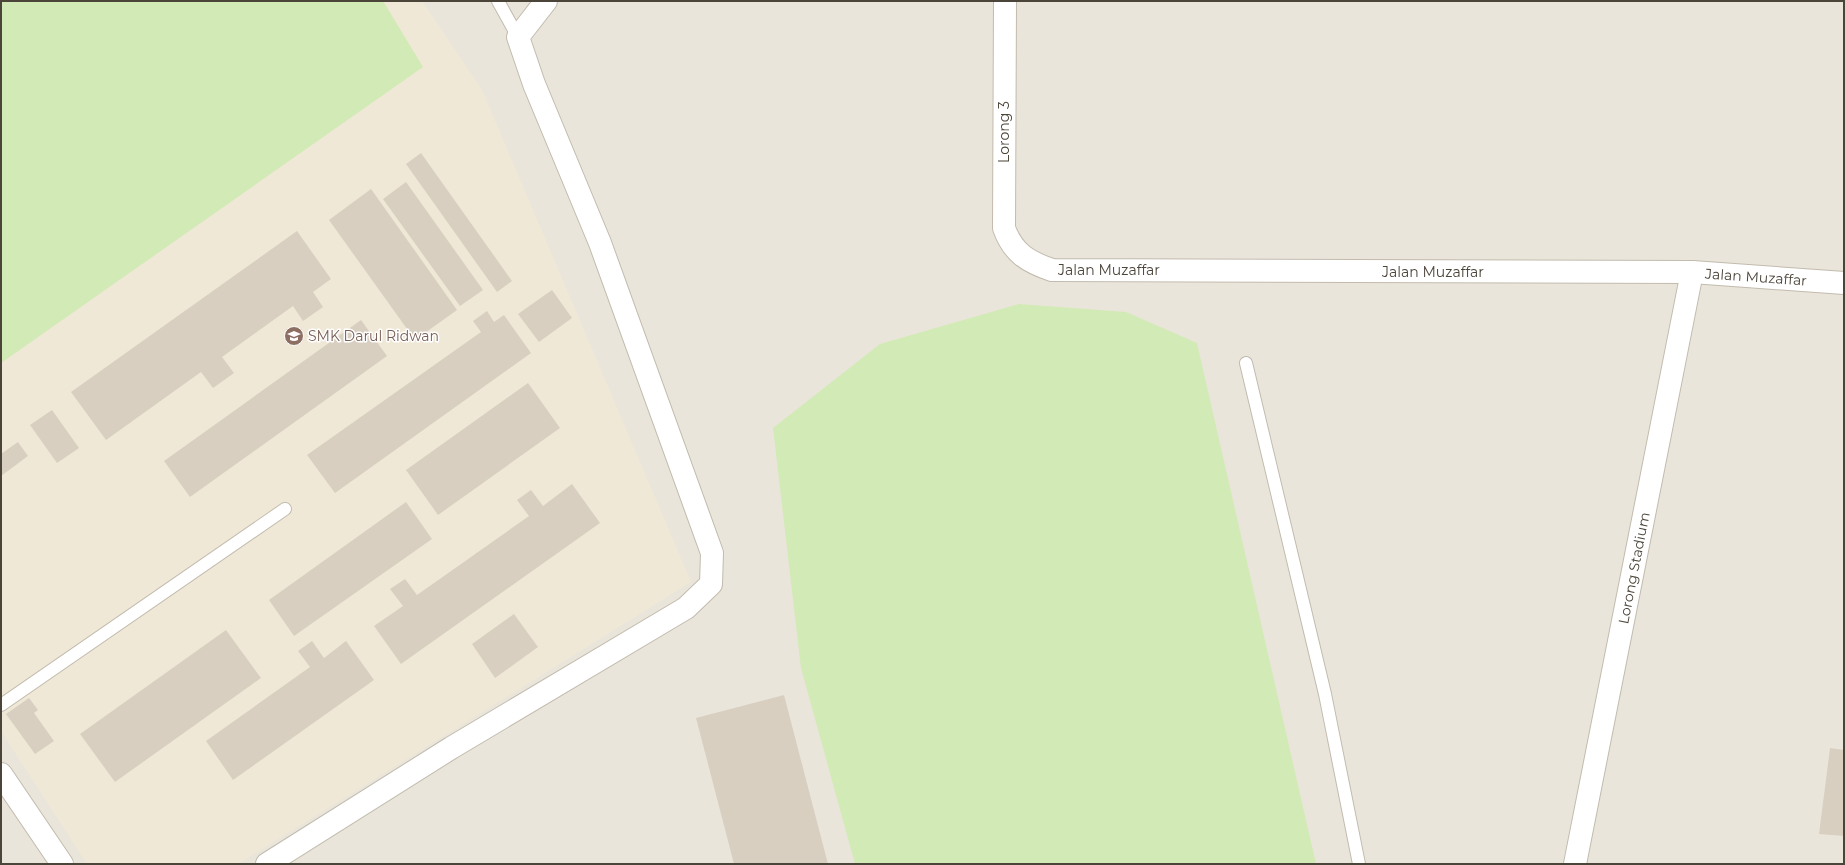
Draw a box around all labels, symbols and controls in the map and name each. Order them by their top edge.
street label: Lorong 3 [995,101,1013,163]
street label: Jalan Muzaffar [1057,261,1160,279]
street label: Jalan Muzaffar [1381,263,1484,281]
street label: Jalan Muzaffar [1704,264,1808,290]
school or university icon: SMK Darul Ridwan [283,325,305,347]
place label: SMK Darul Ridwan [308,327,439,345]
street label: Lorong Stadium [1614,510,1654,626]

